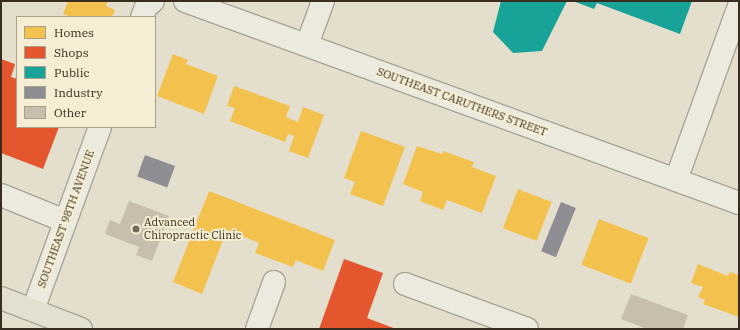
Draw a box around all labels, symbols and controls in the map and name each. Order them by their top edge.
legend [16,16,156,128]
text: Homes [54,25,94,40]
text: Shops [54,45,89,60]
text: Public [54,65,90,80]
street label: SOUTHEAST CARUTHERS STREET [375,65,549,139]
text: Industry [54,85,103,100]
text: Other [54,105,86,120]
street label: SOUTHEAST 98TH AVENUE [35,148,97,290]
place label: Advanced Chiropractic Clinic [144,216,241,242]
marker: Advanced Chiropractic Clinic [131,224,141,234]

